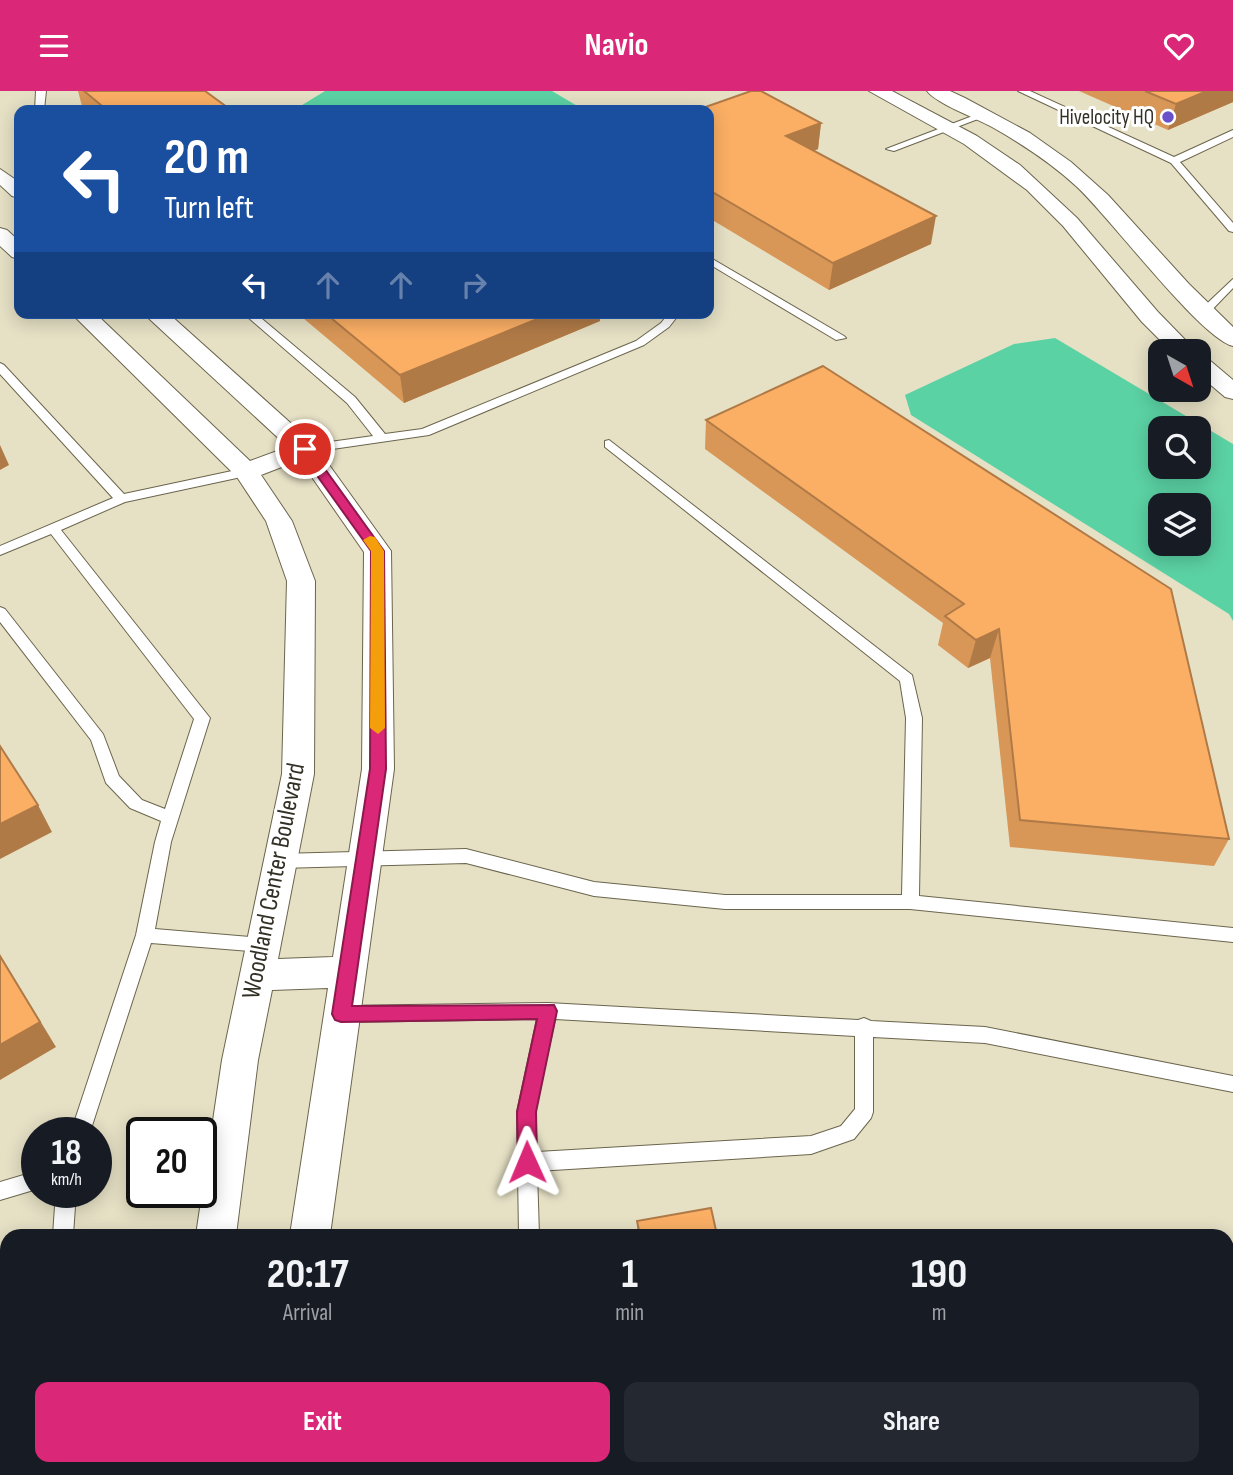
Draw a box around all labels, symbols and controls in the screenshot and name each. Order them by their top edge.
text: Navio [585,26,648,65]
icon: menu [35,27,73,65]
icon: heart [1160,27,1198,65]
place label: Hivelocity HQ [1059,105,1154,130]
marker: Hivelocity HQ [1160,109,1176,125]
text: 20 m [164,129,249,188]
icon: left [49,133,140,224]
text: Turn left [164,189,254,228]
icon: left [236,266,274,304]
icon: ahead [309,266,347,304]
icon: ahead [382,266,420,304]
icon: right [455,266,493,304]
north arrow [1148,339,1211,403]
map controls [1148,339,1211,556]
button: search [1148,416,1211,479]
pin [275,419,335,479]
icon: arrive [286,430,324,468]
button: layers [1148,493,1211,556]
street label: Woodland Center Boulevard [236,760,312,1002]
speed limit sign: 20 [126,1117,217,1208]
position arrow [490,1125,564,1199]
text: 18 [51,1132,82,1175]
text: km/h [51,1169,82,1190]
text: 20:17 [267,1249,348,1300]
text: 1 [621,1249,638,1300]
text: 190 [911,1249,967,1300]
text: Arrival [283,1299,332,1327]
text: min [615,1299,644,1327]
text: m [932,1299,946,1327]
button: Exit [35,1382,610,1462]
button: Share [624,1382,1199,1462]

